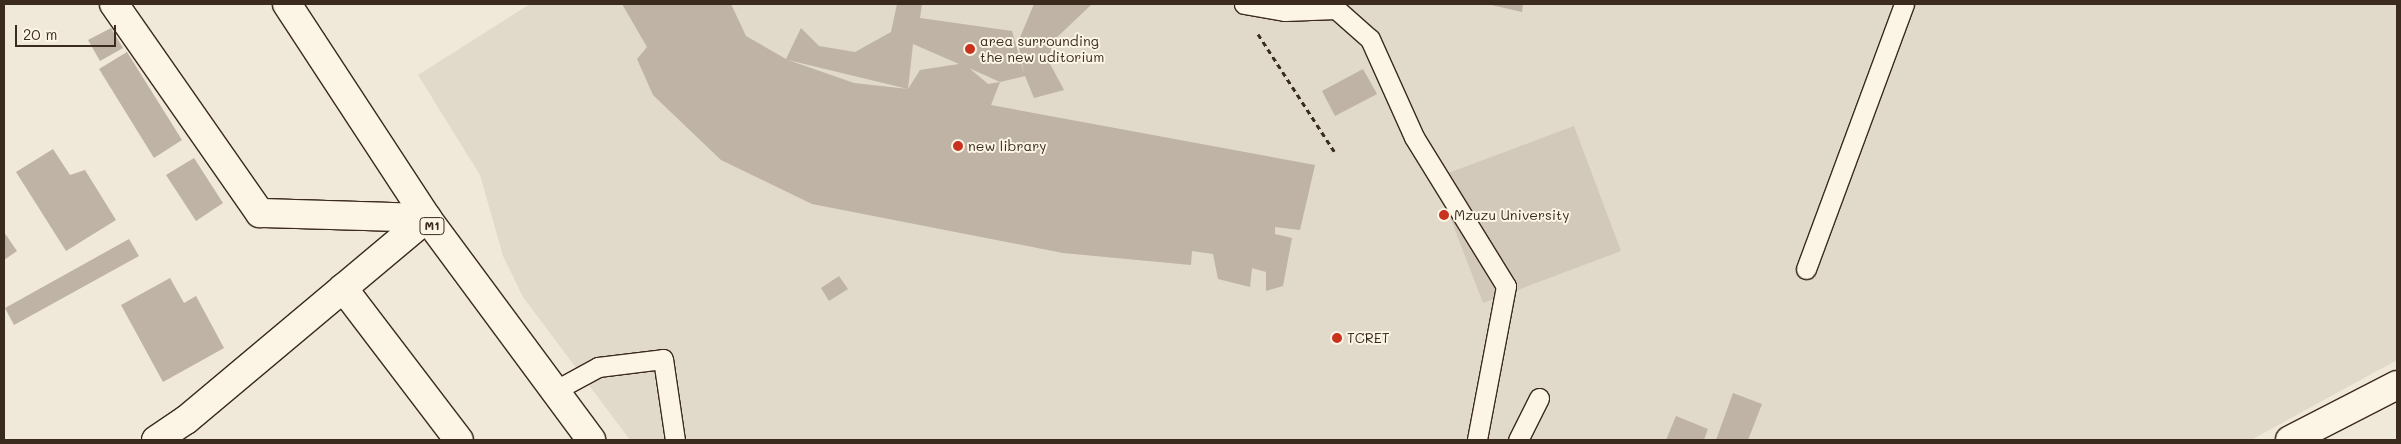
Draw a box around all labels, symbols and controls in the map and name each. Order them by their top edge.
scale bar [18,15,119,47]
text: 20 m [23,24,57,44]
place label: area surrounding the new uditorium [980,33,1104,65]
marker: area surrounding the new uditorium [964,43,976,55]
place label: new library [968,138,1047,154]
marker: new library [952,140,964,152]
place label: Mzuzu University [1454,207,1570,223]
marker: Mzuzu University [1438,209,1450,221]
road number: M1 [418,217,446,236]
place label: TCRET [1347,330,1390,346]
marker: TCRET [1331,332,1343,344]

